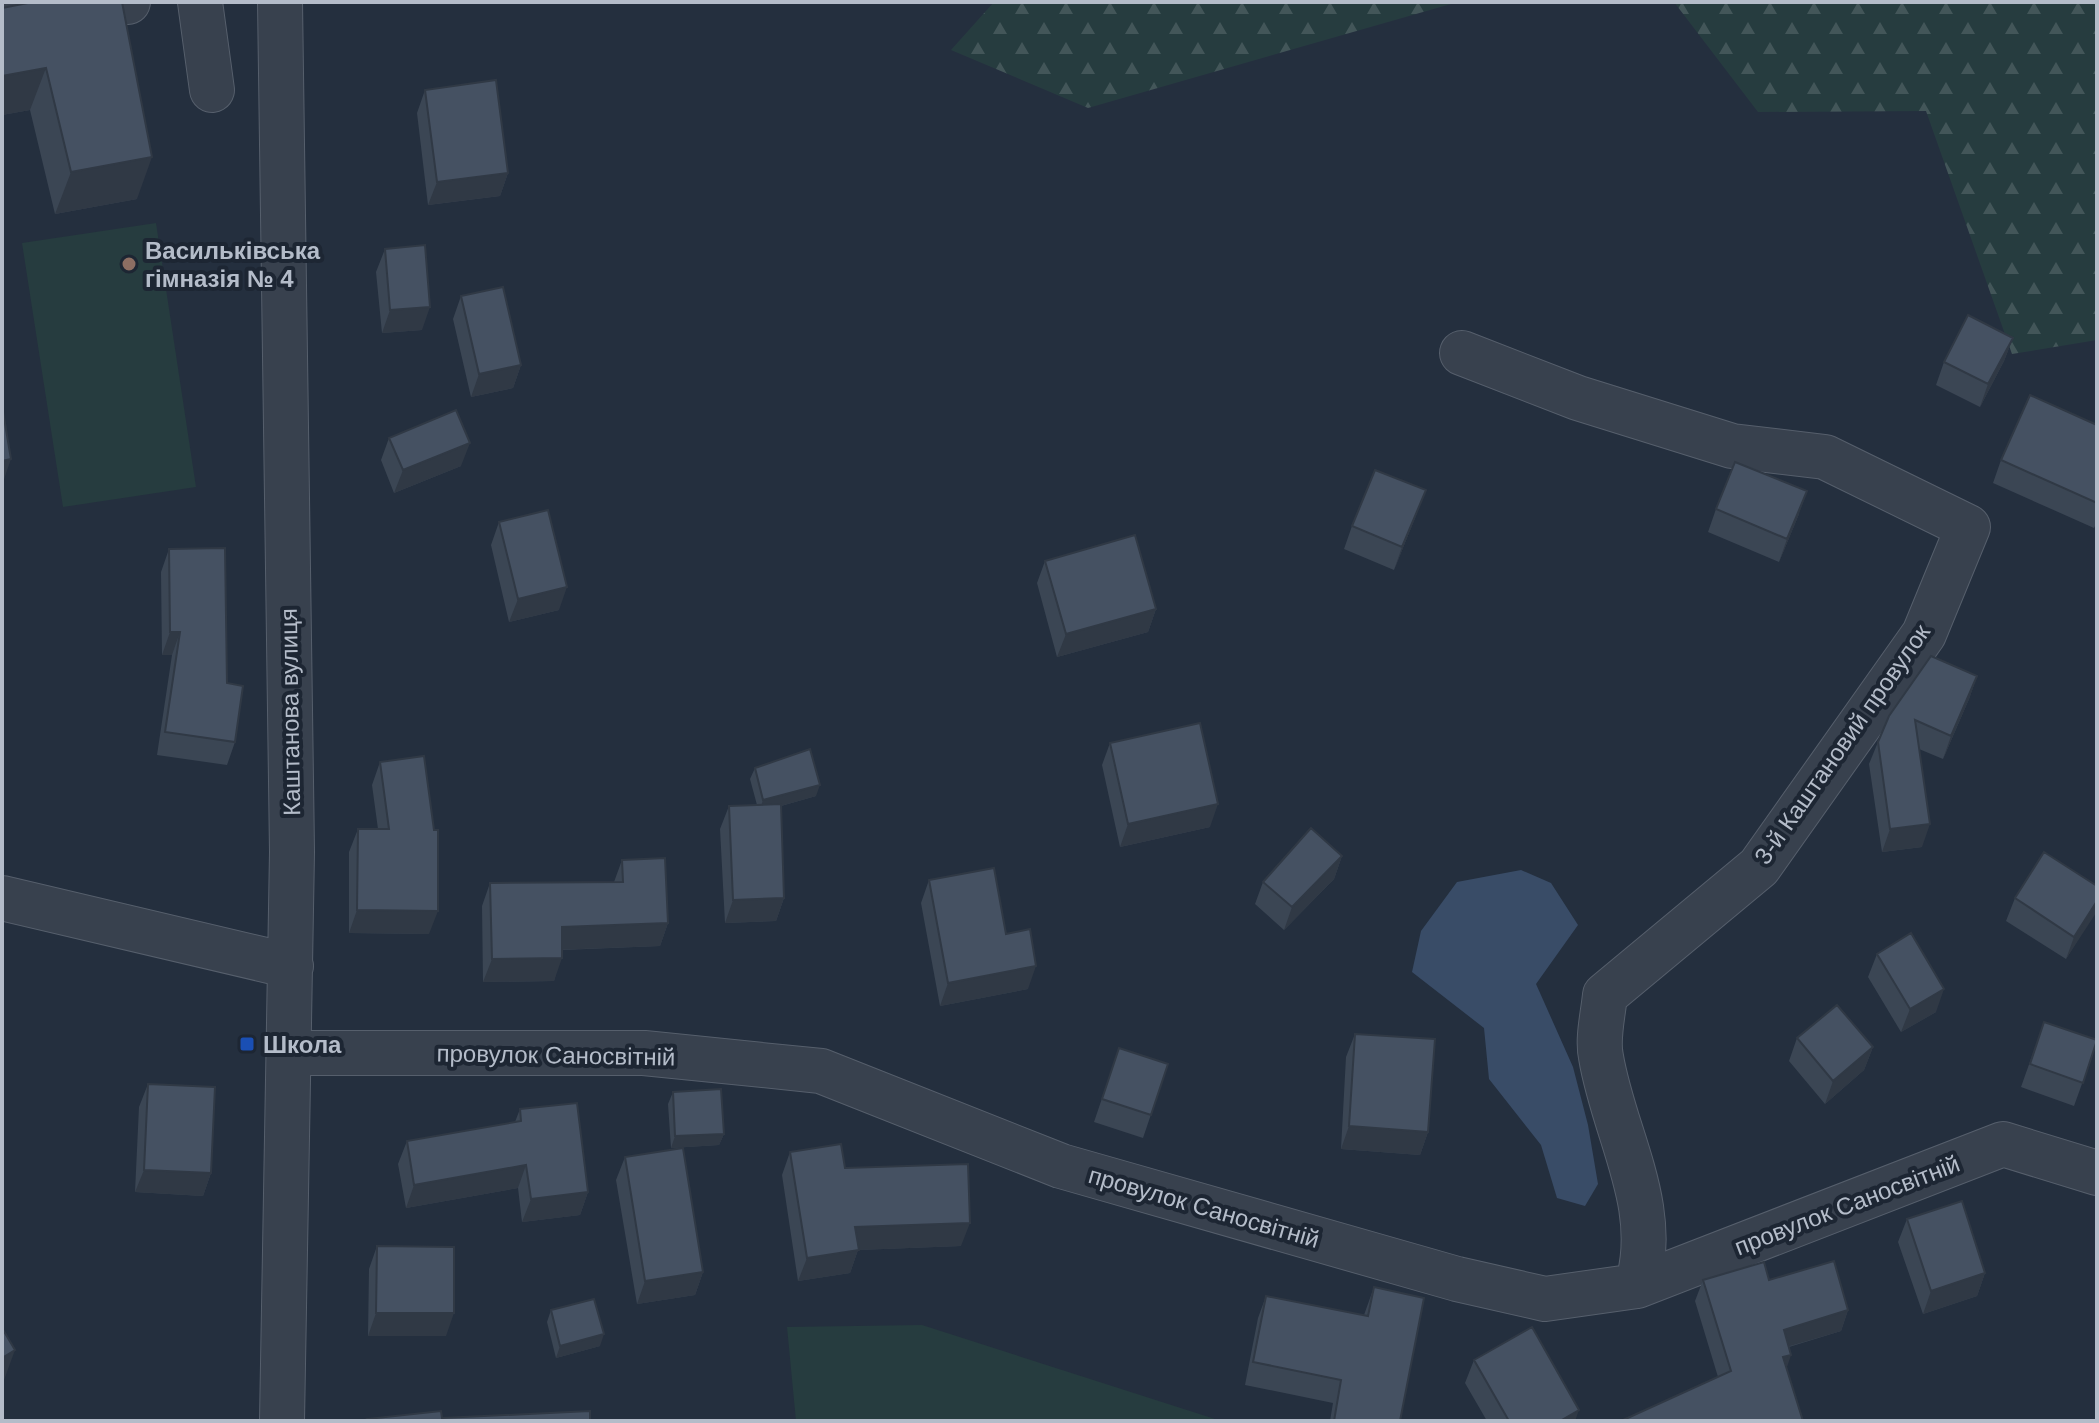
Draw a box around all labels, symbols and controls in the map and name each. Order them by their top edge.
place label: Васильківська гімназія № 4 [145,237,321,292]
marker: Васильківська гімназія № 4 [120,255,138,273]
street label: Каштанова вулиця [275,608,305,816]
street label: 3-й Каштановий провулок [1749,619,1935,869]
place label: Школа [263,1031,342,1058]
marker: Школа [238,1035,256,1053]
street label: провулок Саносвітній [436,1039,676,1071]
street label: провулок Саносвітній [1731,1150,1963,1260]
street label: провулок Саносвітній [1086,1161,1322,1253]

